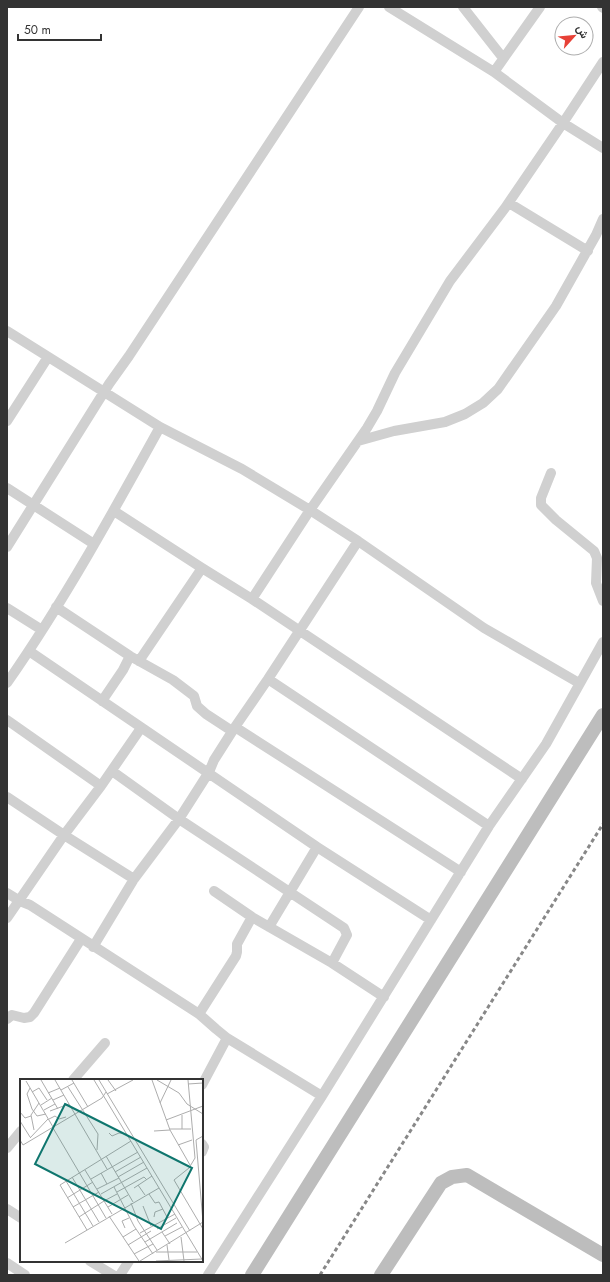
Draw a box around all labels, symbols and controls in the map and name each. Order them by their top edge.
scale bar [18,16,101,42]
north arrow [554,16,594,56]
text: 50 m [24,21,51,39]
text: ش [573,22,593,41]
inset map [20,1079,203,1262]

